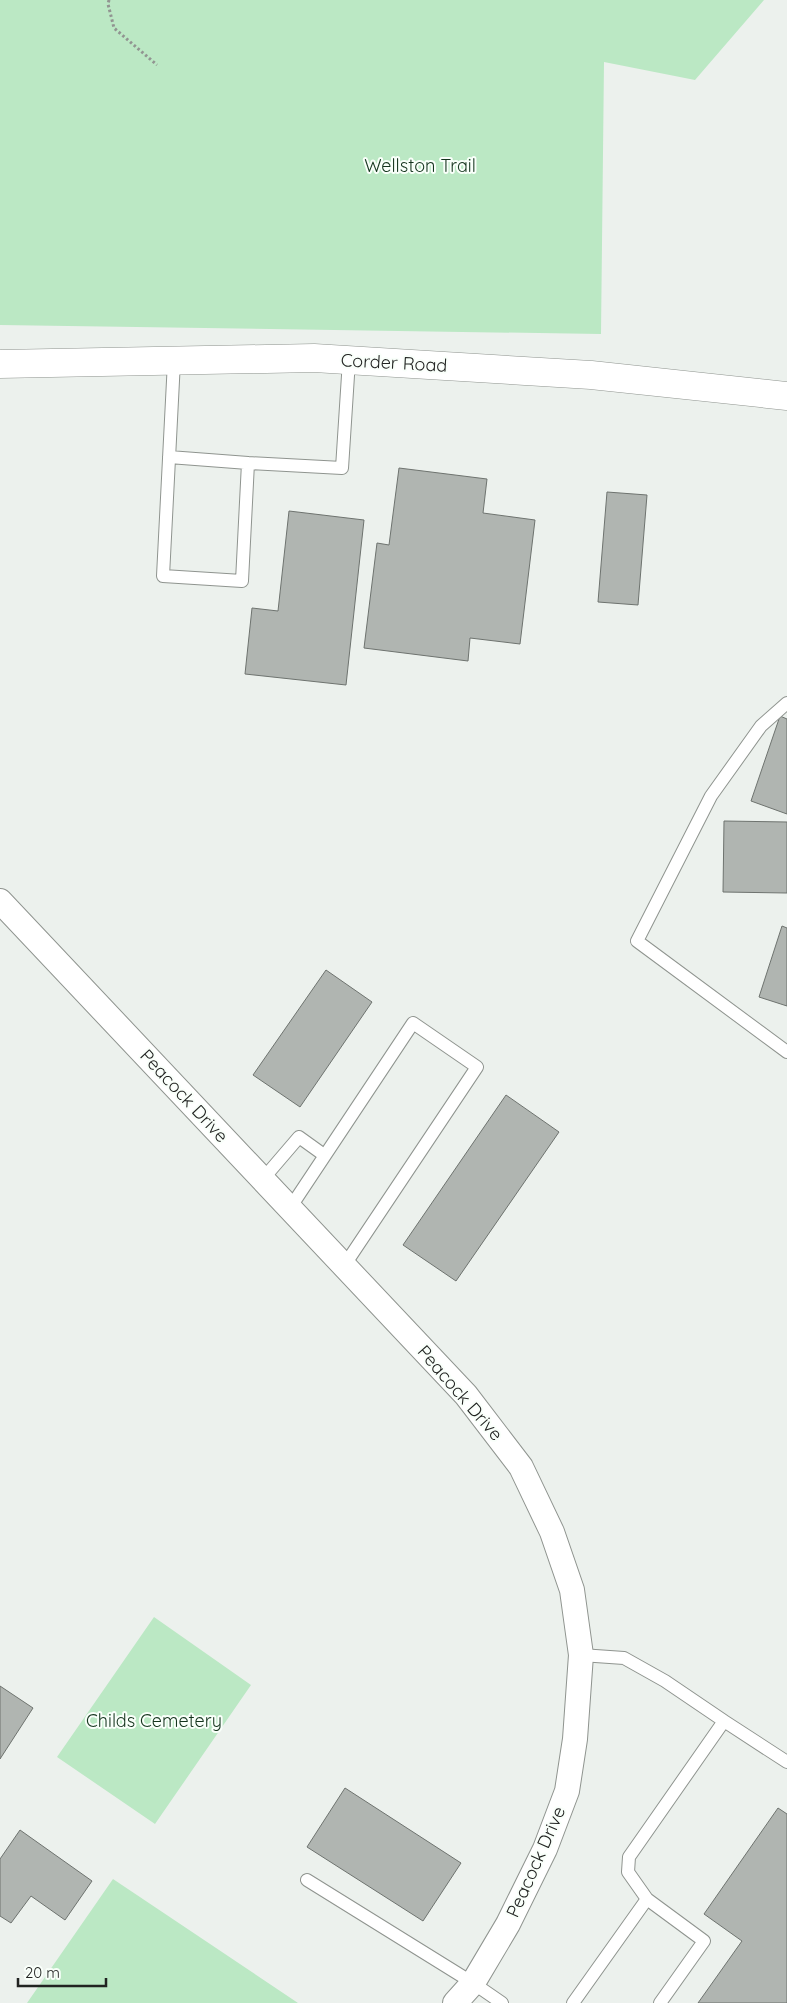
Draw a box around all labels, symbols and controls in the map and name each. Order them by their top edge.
park label: Wellston Trail [364,154,476,177]
street label: Corder Road [340,348,448,377]
street label: Peacock Drive [135,1044,233,1147]
street label: Peacock Drive [413,1340,508,1445]
park label: Childs Cemetery [86,1709,222,1732]
street label: Peacock Drive [501,1803,570,1921]
scale bar [18,1956,105,1988]
text: 20 m [25,1963,60,1982]

